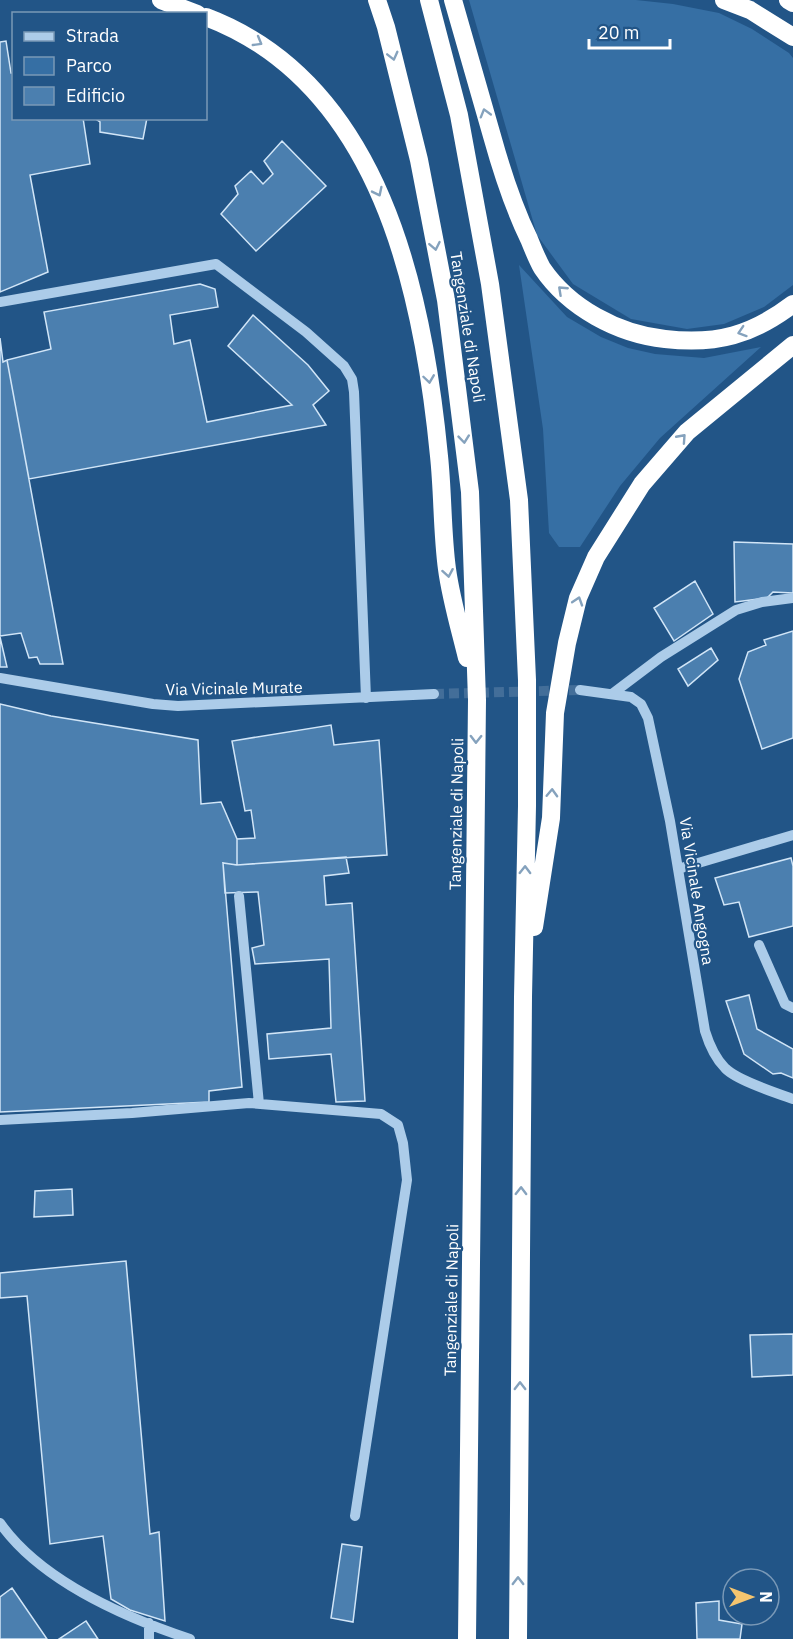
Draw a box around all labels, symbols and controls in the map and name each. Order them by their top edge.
legend [12,12,207,120]
scale bar [589,12,670,50]
text: 20 m [598,21,640,44]
text: Strada [66,24,119,47]
one-way arrow [252,35,262,47]
one-way arrow [386,51,399,61]
text: Parco [66,54,112,77]
text: Edificio [66,84,125,107]
one-way arrow [480,108,493,118]
one-way arrow [371,186,383,197]
one-way arrow [428,241,441,251]
street label: Tangenziale di Napoli [446,250,490,404]
one-way arrow [558,286,569,297]
one-way arrow [737,325,748,338]
one-way arrow [423,375,435,384]
one-way arrow [675,434,686,445]
one-way arrow [458,435,470,444]
one-way arrow [442,569,454,578]
one-way arrow [571,596,583,607]
street label: Via Vicinale Murate [165,677,303,699]
one-way arrow [470,734,482,743]
street label: Tangenziale di Napoli [445,738,467,890]
one-way arrow [545,789,558,798]
street label: Via Vicinale Angogna [675,816,719,967]
one-way arrow [519,865,532,874]
one-way arrow [515,1186,527,1195]
street label: Tangenziale di Napoli [440,1224,462,1376]
one-way arrow [514,1381,526,1390]
north arrow [721,1567,781,1627]
one-way arrow [512,1576,524,1585]
text: N [756,1591,776,1603]

